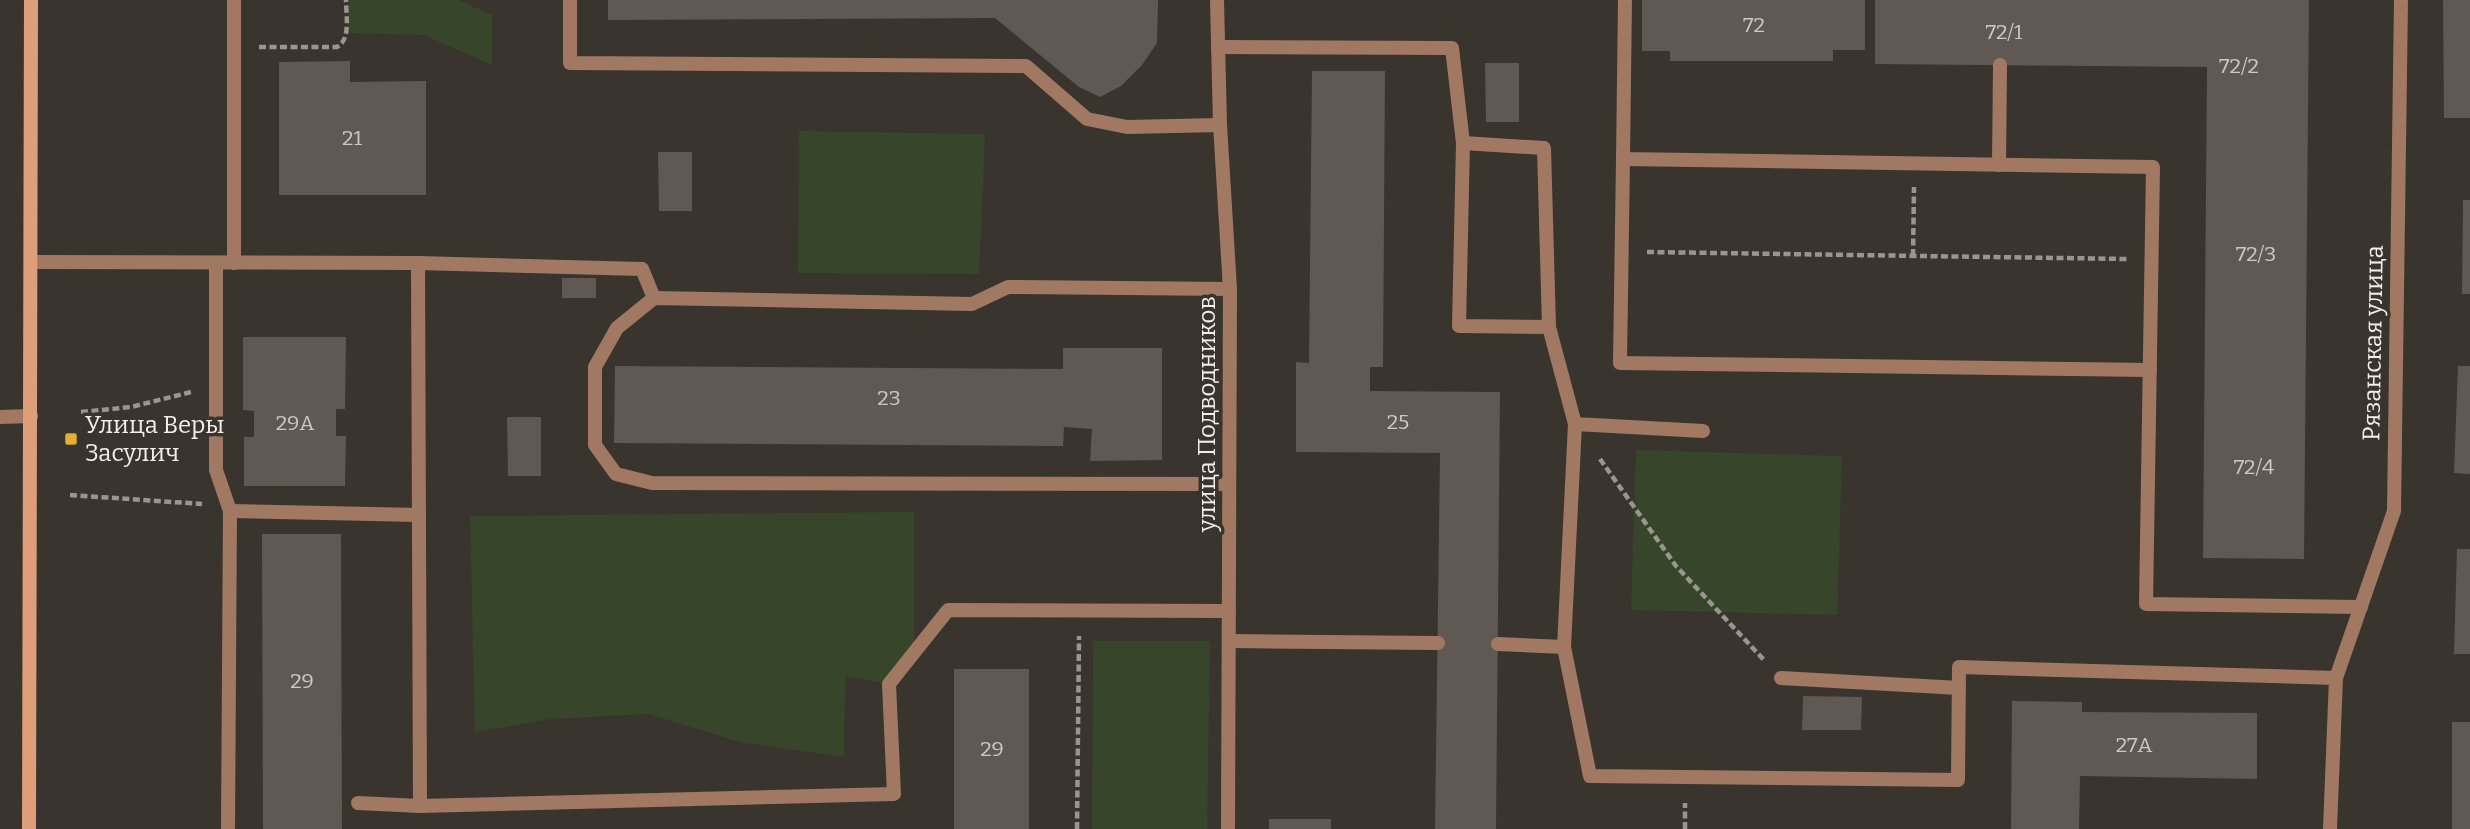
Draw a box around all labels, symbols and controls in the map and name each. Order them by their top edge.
house number: 72 [1743,12,1765,38]
house number: 72/1 [1986,19,2023,45]
house number: 72/2 [2219,53,2259,79]
house number: 21 [342,125,362,151]
house number: 72/3 [2236,241,2276,267]
street label: Рязанская улица [2357,245,2389,441]
street label: улица Подводников [1193,296,1221,533]
house number: 23 [877,385,901,411]
house number: 25 [1387,409,1409,435]
house number: 29А [276,410,314,436]
place label: Улица Веры Засулич [85,411,224,467]
marker: Улица Веры Засулич [63,431,79,447]
house number: 72/4 [2234,454,2274,480]
house number: 29 [290,668,314,694]
house number: 27А [2116,732,2152,758]
house number: 29 [980,736,1004,762]

